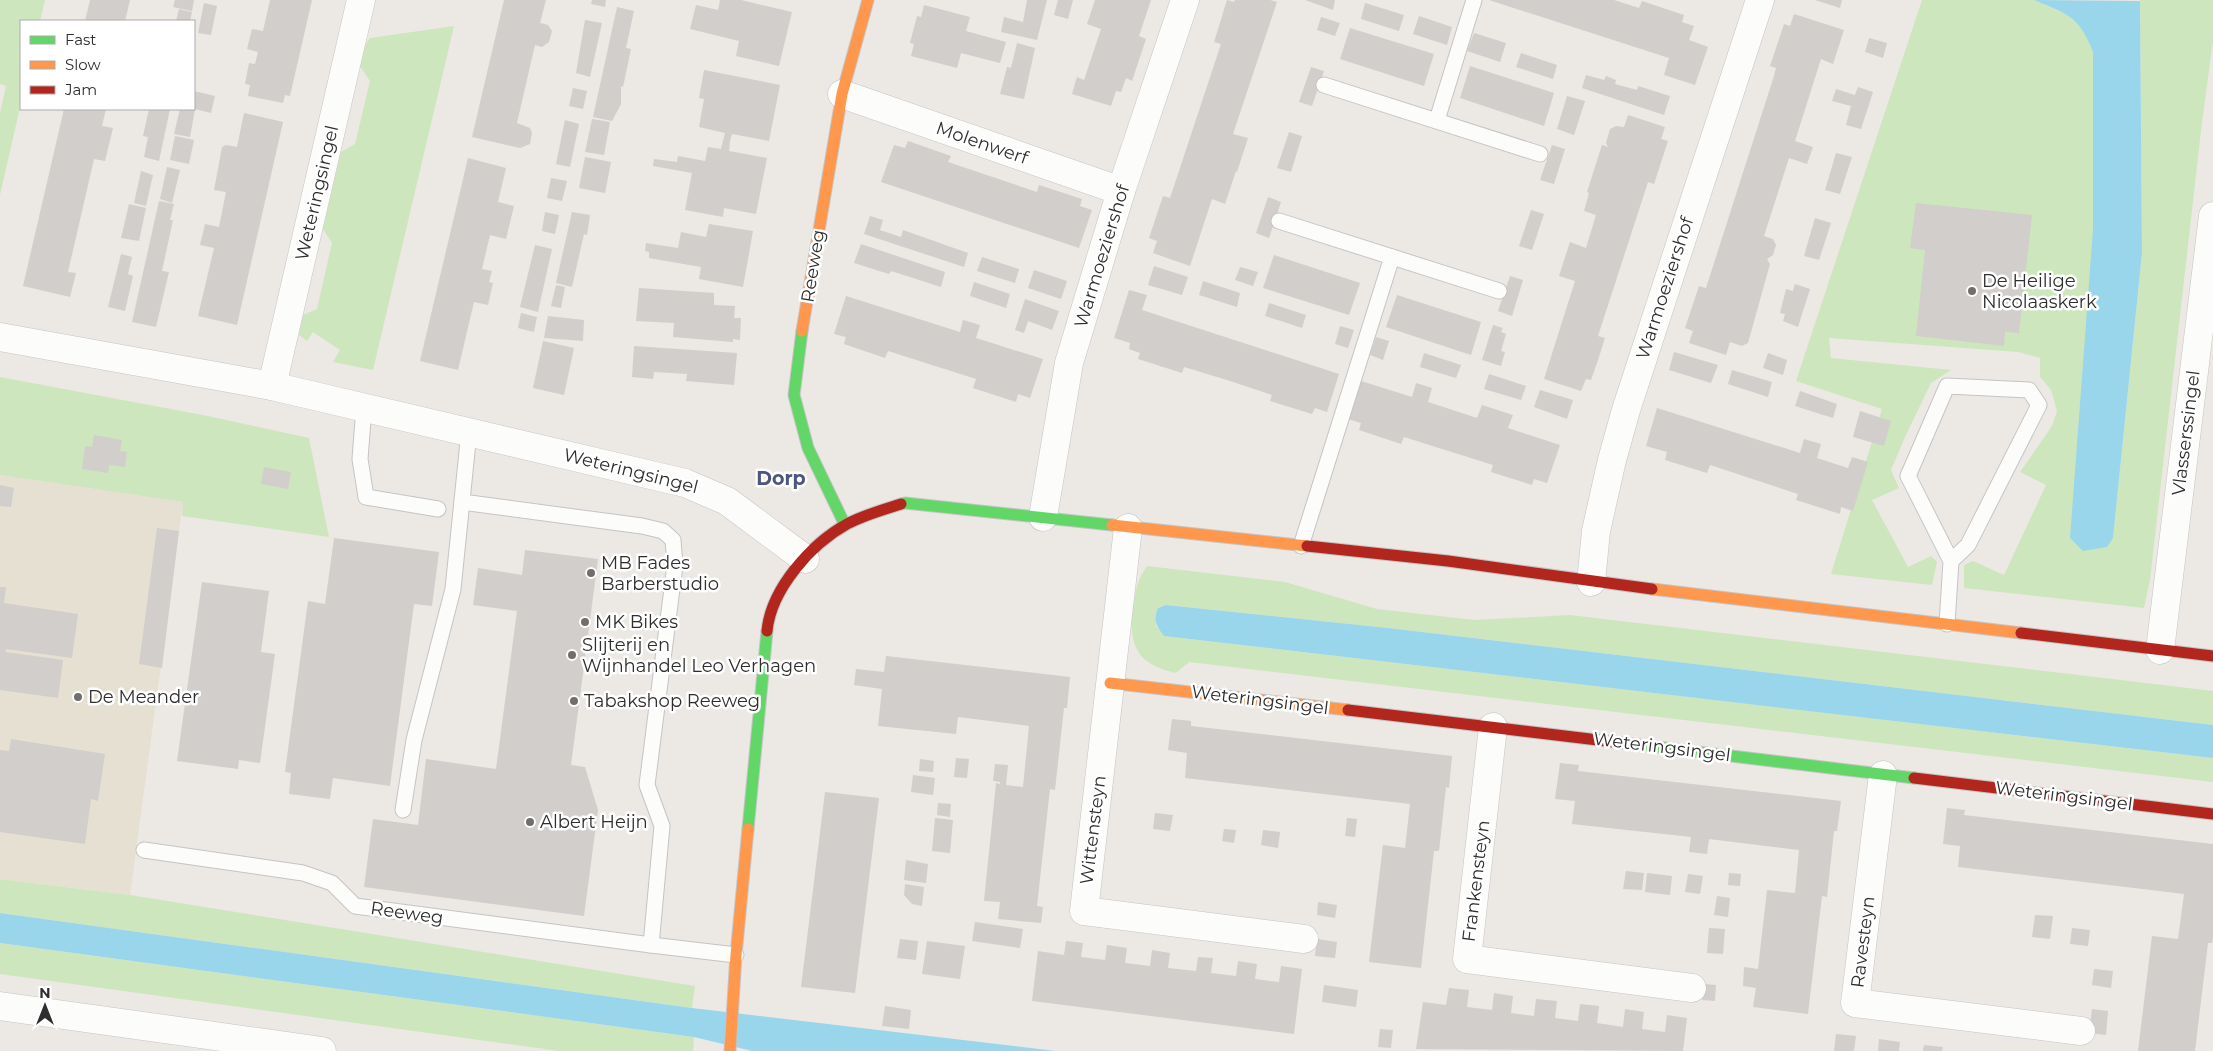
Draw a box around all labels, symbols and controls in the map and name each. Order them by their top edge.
legend [20,20,195,110]
text: Fast [65,30,96,49]
text: Slow [65,55,101,74]
text: Jam [64,80,97,99]
street label: Molenwerf [933,117,1032,169]
street label: Weteringsingel [291,123,343,263]
street label: Warmoeziershof [1070,181,1134,330]
street label: Warmoeziershof [1632,213,1699,362]
street label: Reeweg [796,228,830,304]
place label: De Heilige Nicolaaskerk [1982,270,2097,313]
marker: De Heilige Nicolaaskerk [1966,285,1978,297]
street label: Vlasserssingel [2167,369,2205,497]
street label: Weteringsingel [561,444,701,498]
district label: Dorp [756,467,806,490]
place label: MB Fades Barberstudio [601,552,719,595]
marker: MB Fades Barberstudio [585,567,597,579]
place label: MK Bikes [595,611,678,633]
marker: MK Bikes [579,616,591,628]
place label: Slijterij en Wijnhandel Leo Verhagen [582,634,816,677]
marker: Slijterij en Wijnhandel Leo Verhagen [566,649,578,661]
street label: Weteringsingel [1190,681,1330,719]
place label: De Meander [88,686,199,708]
place label: Tabakshop Reeweg [584,690,760,712]
marker: De Meander [72,691,84,703]
marker: Tabakshop Reeweg [568,695,580,707]
street label: Weteringsingel [1592,728,1732,766]
street label: Wittensteyn [1075,774,1111,886]
street label: Weteringsingel [1994,777,2134,815]
place label: Albert Heijn [540,811,648,833]
marker: Albert Heijn [524,816,536,828]
street label: Frankensteyn [1458,819,1494,943]
street label: Ravesteyn [1846,895,1880,989]
street label: Reeweg [369,897,445,929]
north arrow [20,981,70,1031]
text: N [39,984,51,1002]

